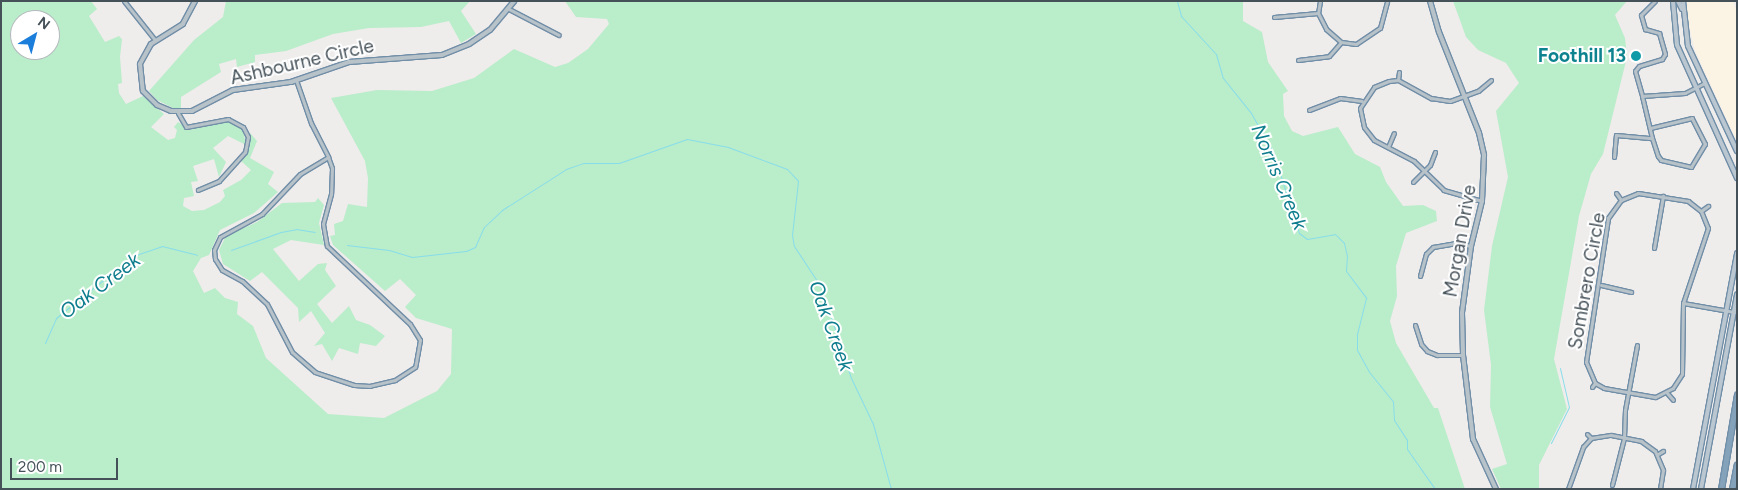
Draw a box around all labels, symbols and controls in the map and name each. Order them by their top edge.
north arrow [10,10,60,60]
text: N [34,13,53,33]
street label: Ashbourne Circle [228,34,376,90]
place label: Foothill 13 [1538,45,1626,67]
marker: Foothill 13 [1630,50,1642,62]
water label: Norris Creek [1246,121,1312,233]
street label: Morgan Drive [1439,183,1481,299]
street label: Sombrero Circle [1564,211,1610,351]
water label: Oak Creek [55,248,145,324]
water label: Oak Creek [804,277,858,375]
scale bar [12,448,120,480]
text: 200 m [18,458,62,476]

